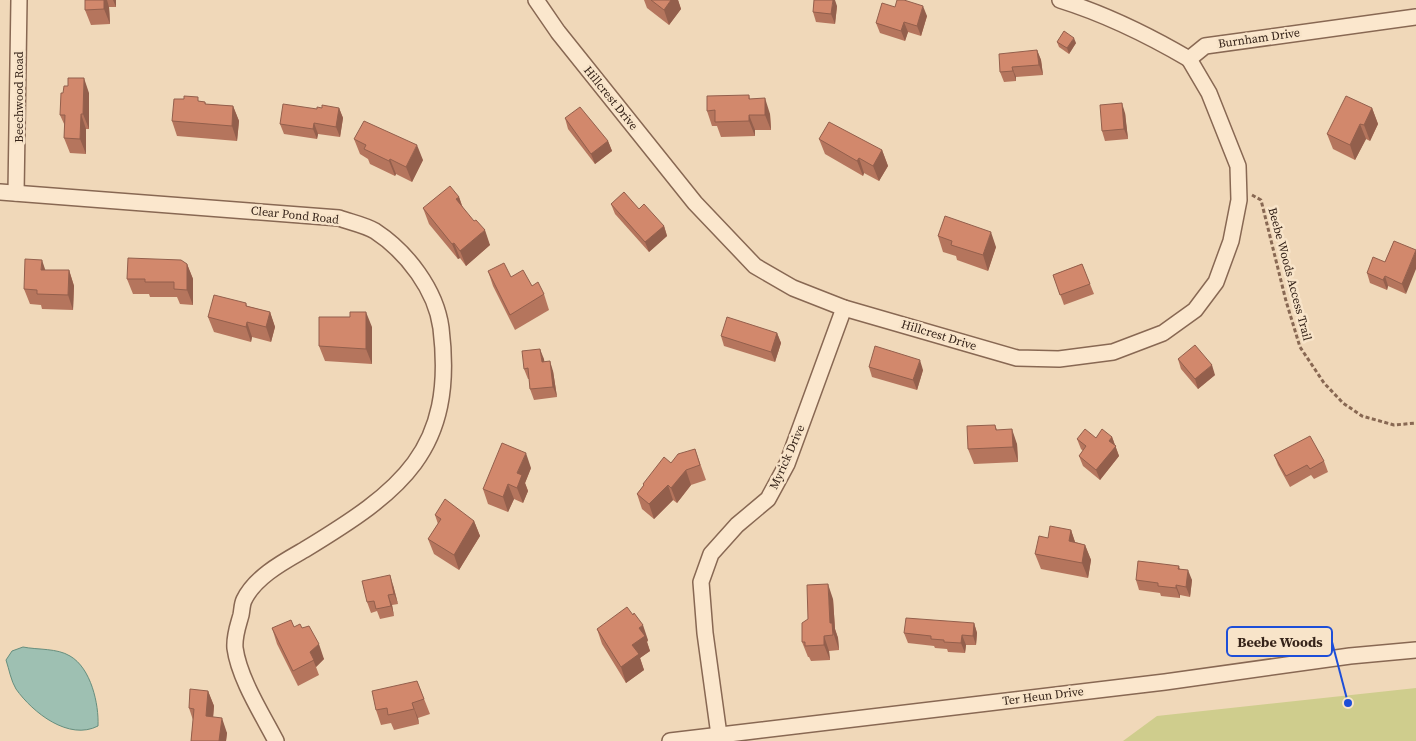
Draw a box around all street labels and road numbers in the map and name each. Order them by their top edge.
street label: Burnham Drive [1217,24,1301,52]
street label: Beechwood Road [11,51,27,143]
street label: Hillcrest Drive [580,63,642,133]
street label: Clear Pond Road [250,202,340,228]
street label: Beebe Woods Access Trail [1264,206,1316,343]
street label: Hillcrest Drive [899,316,979,354]
street label: Myrick Drive [766,422,808,492]
street label: Ter Heun Drive [1001,683,1085,709]

